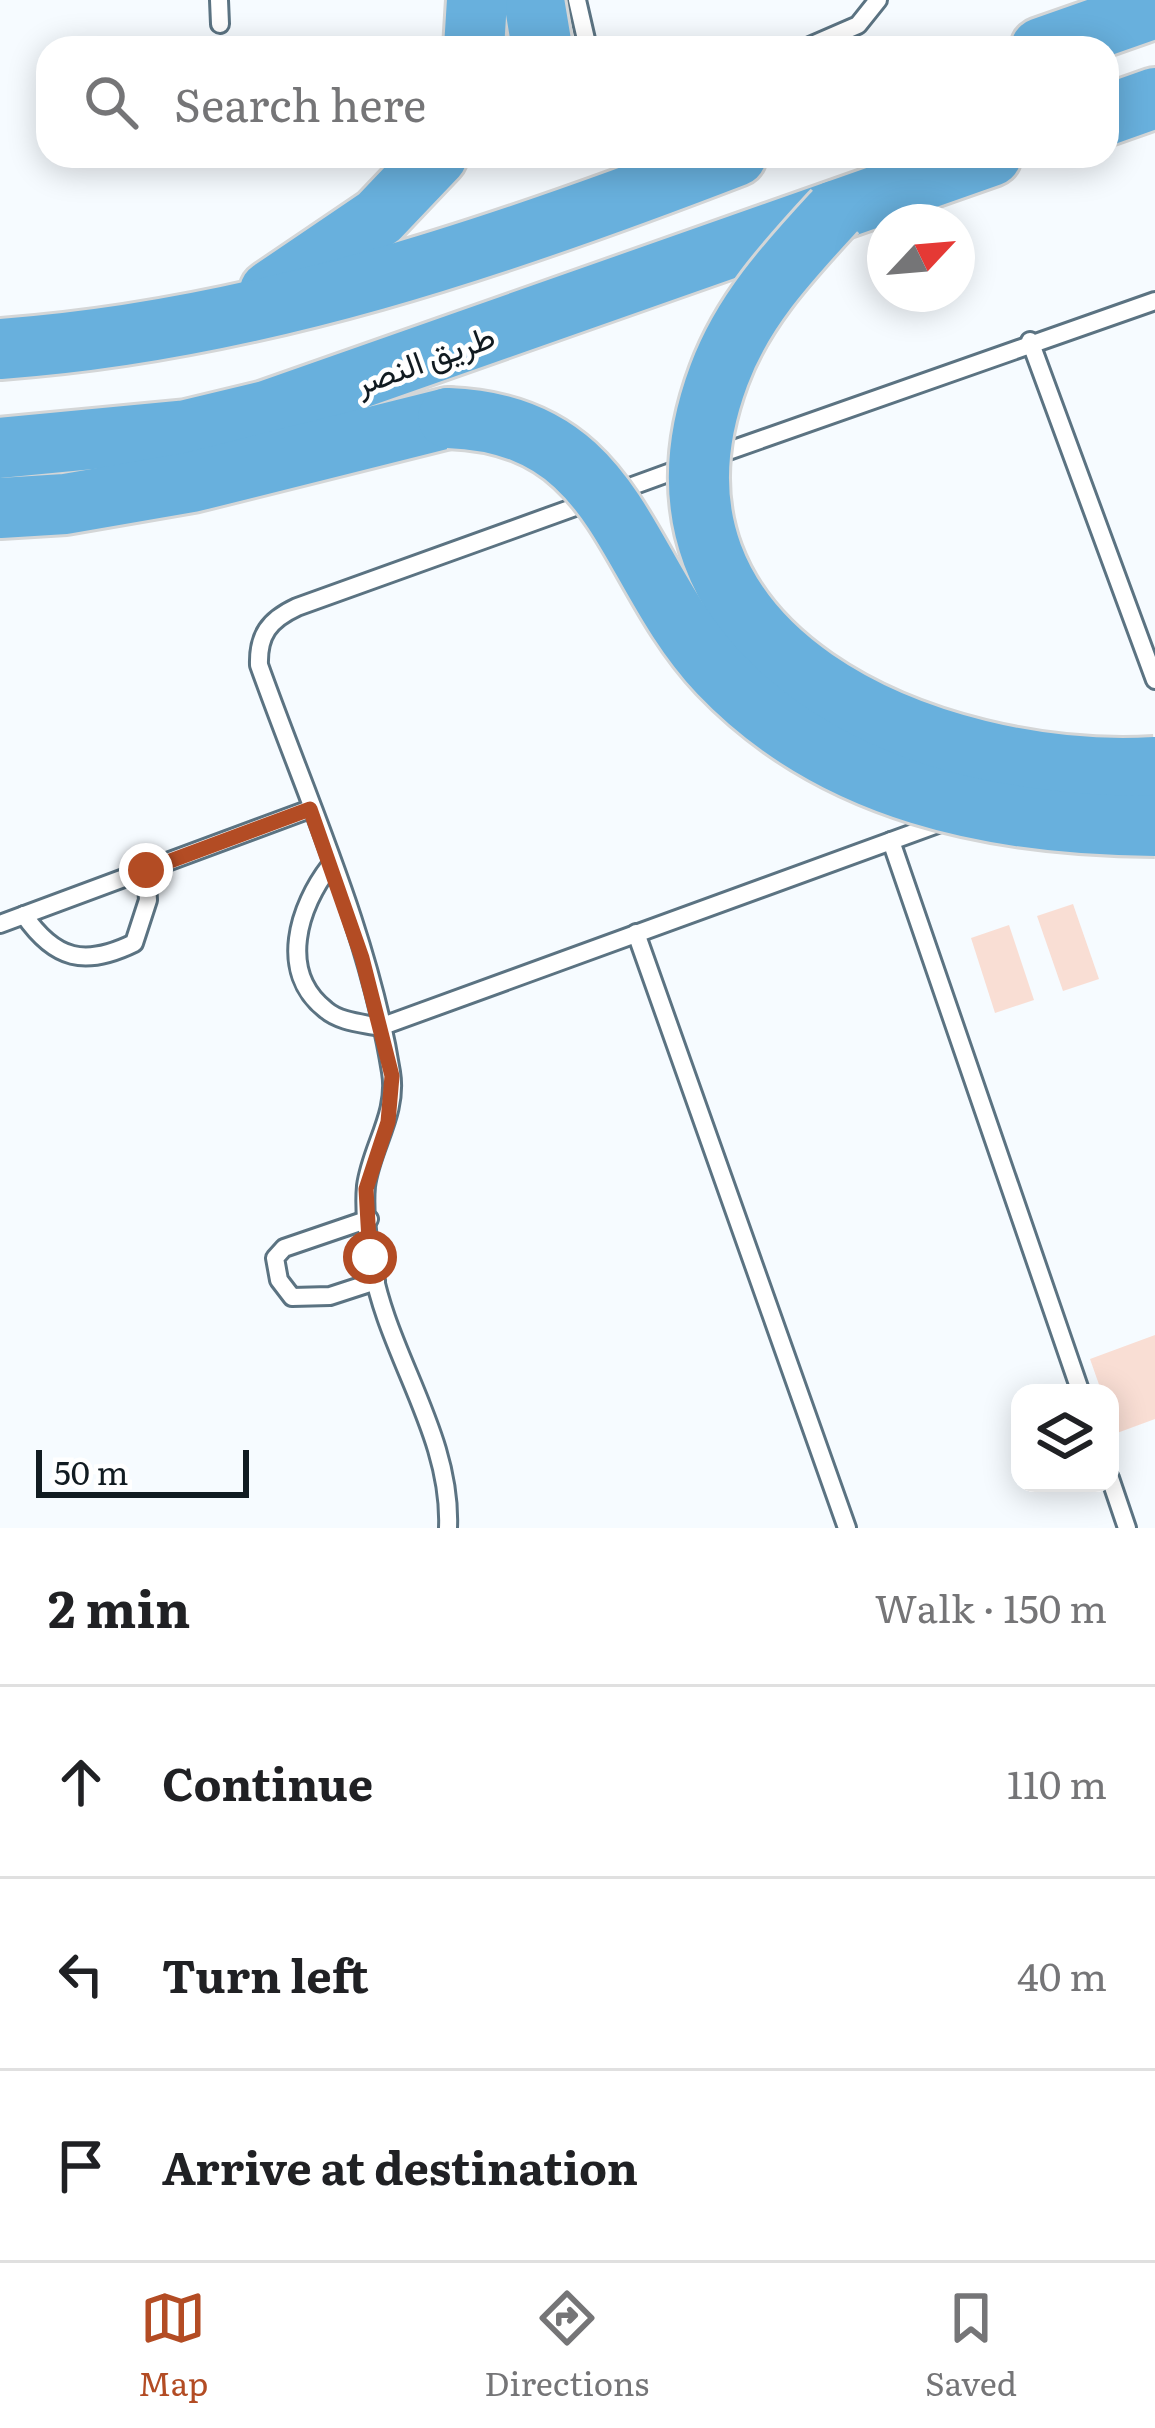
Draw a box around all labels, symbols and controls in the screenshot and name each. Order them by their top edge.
search box [36,36,1119,168]
icon: search [78,69,144,135]
text: Search here [174,69,426,136]
north arrow [867,204,975,312]
street label: طريق النصر [346,309,501,405]
route end [119,843,173,897]
route start [343,1230,397,1284]
map controls [1011,1384,1119,1492]
button: layers [1011,1384,1119,1492]
scale bar [36,1444,249,1497]
text: 50 m [54,1446,128,1495]
text: 2 min [48,1568,191,1644]
text: Walk · 150 m [875,1577,1107,1635]
text: Continue [162,1748,373,1815]
icon: ahead [48,1749,114,1815]
text: 110 m [1007,1753,1107,1811]
text: Turn left [162,1940,369,2007]
icon: left [48,1941,114,2007]
text: 40 m [1017,1945,1107,2003]
text: Arrive at destination [162,2132,638,2199]
icon: arrive [48,2133,114,2199]
tab: Map [138,2285,208,2406]
tab: Directions [484,2285,649,2406]
tab: Saved [925,2285,1017,2406]

